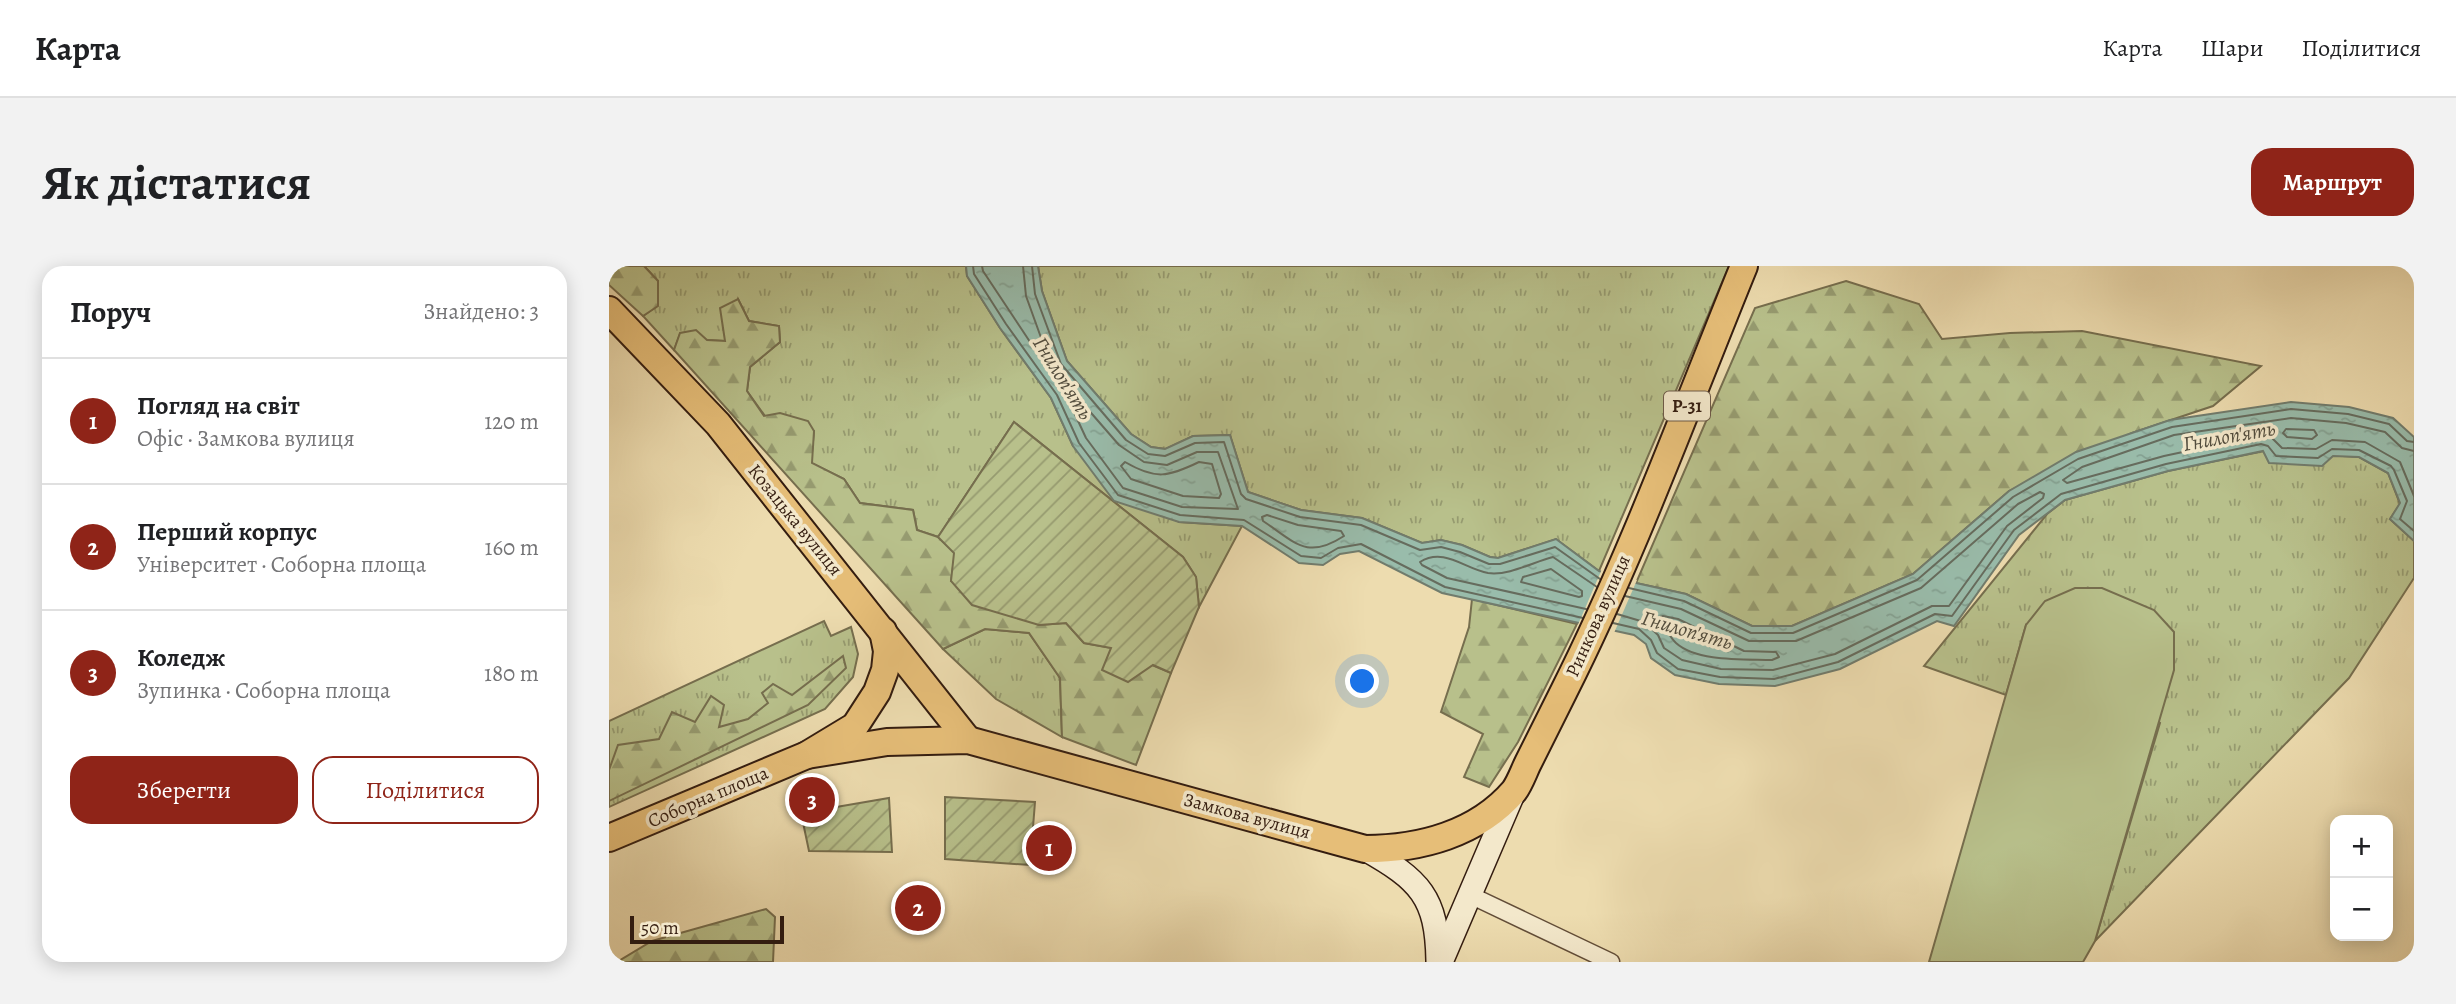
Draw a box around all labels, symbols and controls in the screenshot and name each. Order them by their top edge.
text: Карта [35,26,121,71]
text: Карта [2102,32,2163,64]
text: Шари [2201,32,2264,64]
text: Поділитися [2302,32,2421,64]
button: Маршрут [2251,148,2414,216]
text: Як дістатися [42,149,311,216]
text: Поруч [70,292,151,332]
text: Знайдено: 3 [423,296,539,327]
water label: Гнилоп'ять [1026,331,1100,425]
text: Погляд на світ [137,388,300,423]
road number: Р-31 [1664,391,1710,420]
text: 1 [89,406,97,437]
text: 120 m [484,406,539,437]
water label: Гнилоп'ять [2181,414,2278,458]
text: Офіс · Замкова вулиця [137,423,355,454]
street label: Козацька вулиця [742,459,848,581]
text: Перший корпус [137,514,317,549]
text: 2 [87,532,99,563]
text: 160 m [485,532,539,563]
text: Університет · Соборна площа [137,549,426,580]
street label: Ринкова вулиця [1559,551,1637,681]
water label: Гнилоп'ять [1638,604,1736,656]
text: Коледж [137,640,226,675]
text: 3 [88,658,98,689]
text: 180 m [484,658,539,689]
your location [1345,664,1379,698]
text: Зупинка · Соборна площа [137,675,391,706]
button: Зберегти [70,756,298,824]
button: Поділитися [312,756,539,824]
street label: Соборна площа [644,760,772,834]
pin: 3 [789,774,835,826]
street label: Замкова вулиця [1181,787,1313,845]
map controls [2330,815,2393,941]
button: + [2330,815,2393,878]
pin: 1 [1026,822,1072,874]
button: − [2330,878,2393,941]
pin: 2 [895,882,941,934]
scale bar [630,913,784,945]
text: 50 m [641,915,679,941]

